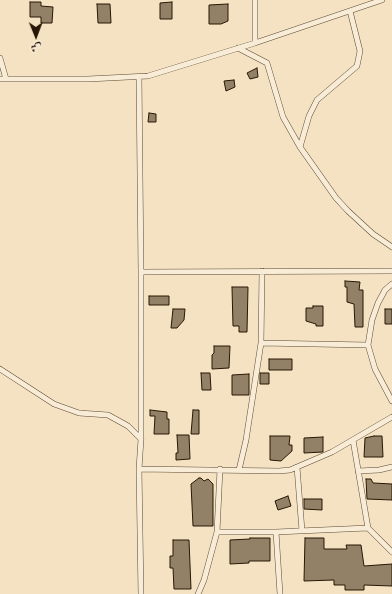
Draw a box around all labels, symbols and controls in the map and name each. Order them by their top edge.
north arrow [16,16,56,56]
text: ش [31,40,42,56]

